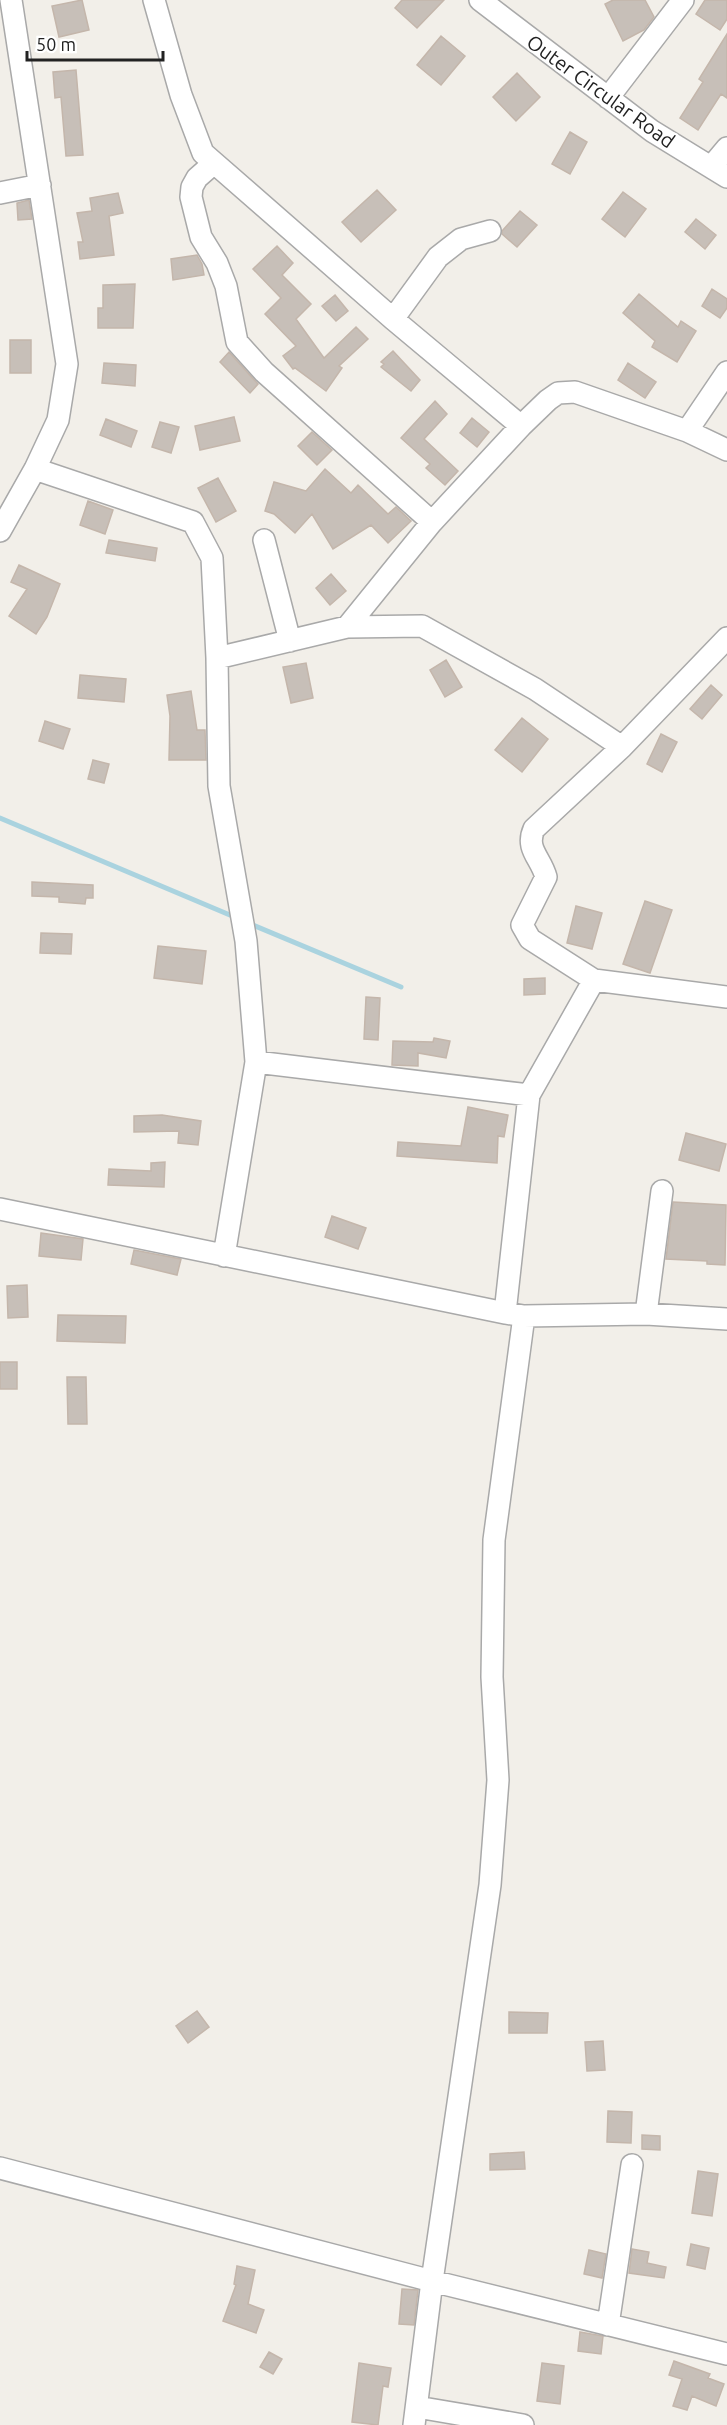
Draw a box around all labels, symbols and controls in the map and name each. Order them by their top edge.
scale bar [27,24,164,62]
street label: Outer Circular Road [523,30,679,152]
text: 50 m [36,34,76,54]

